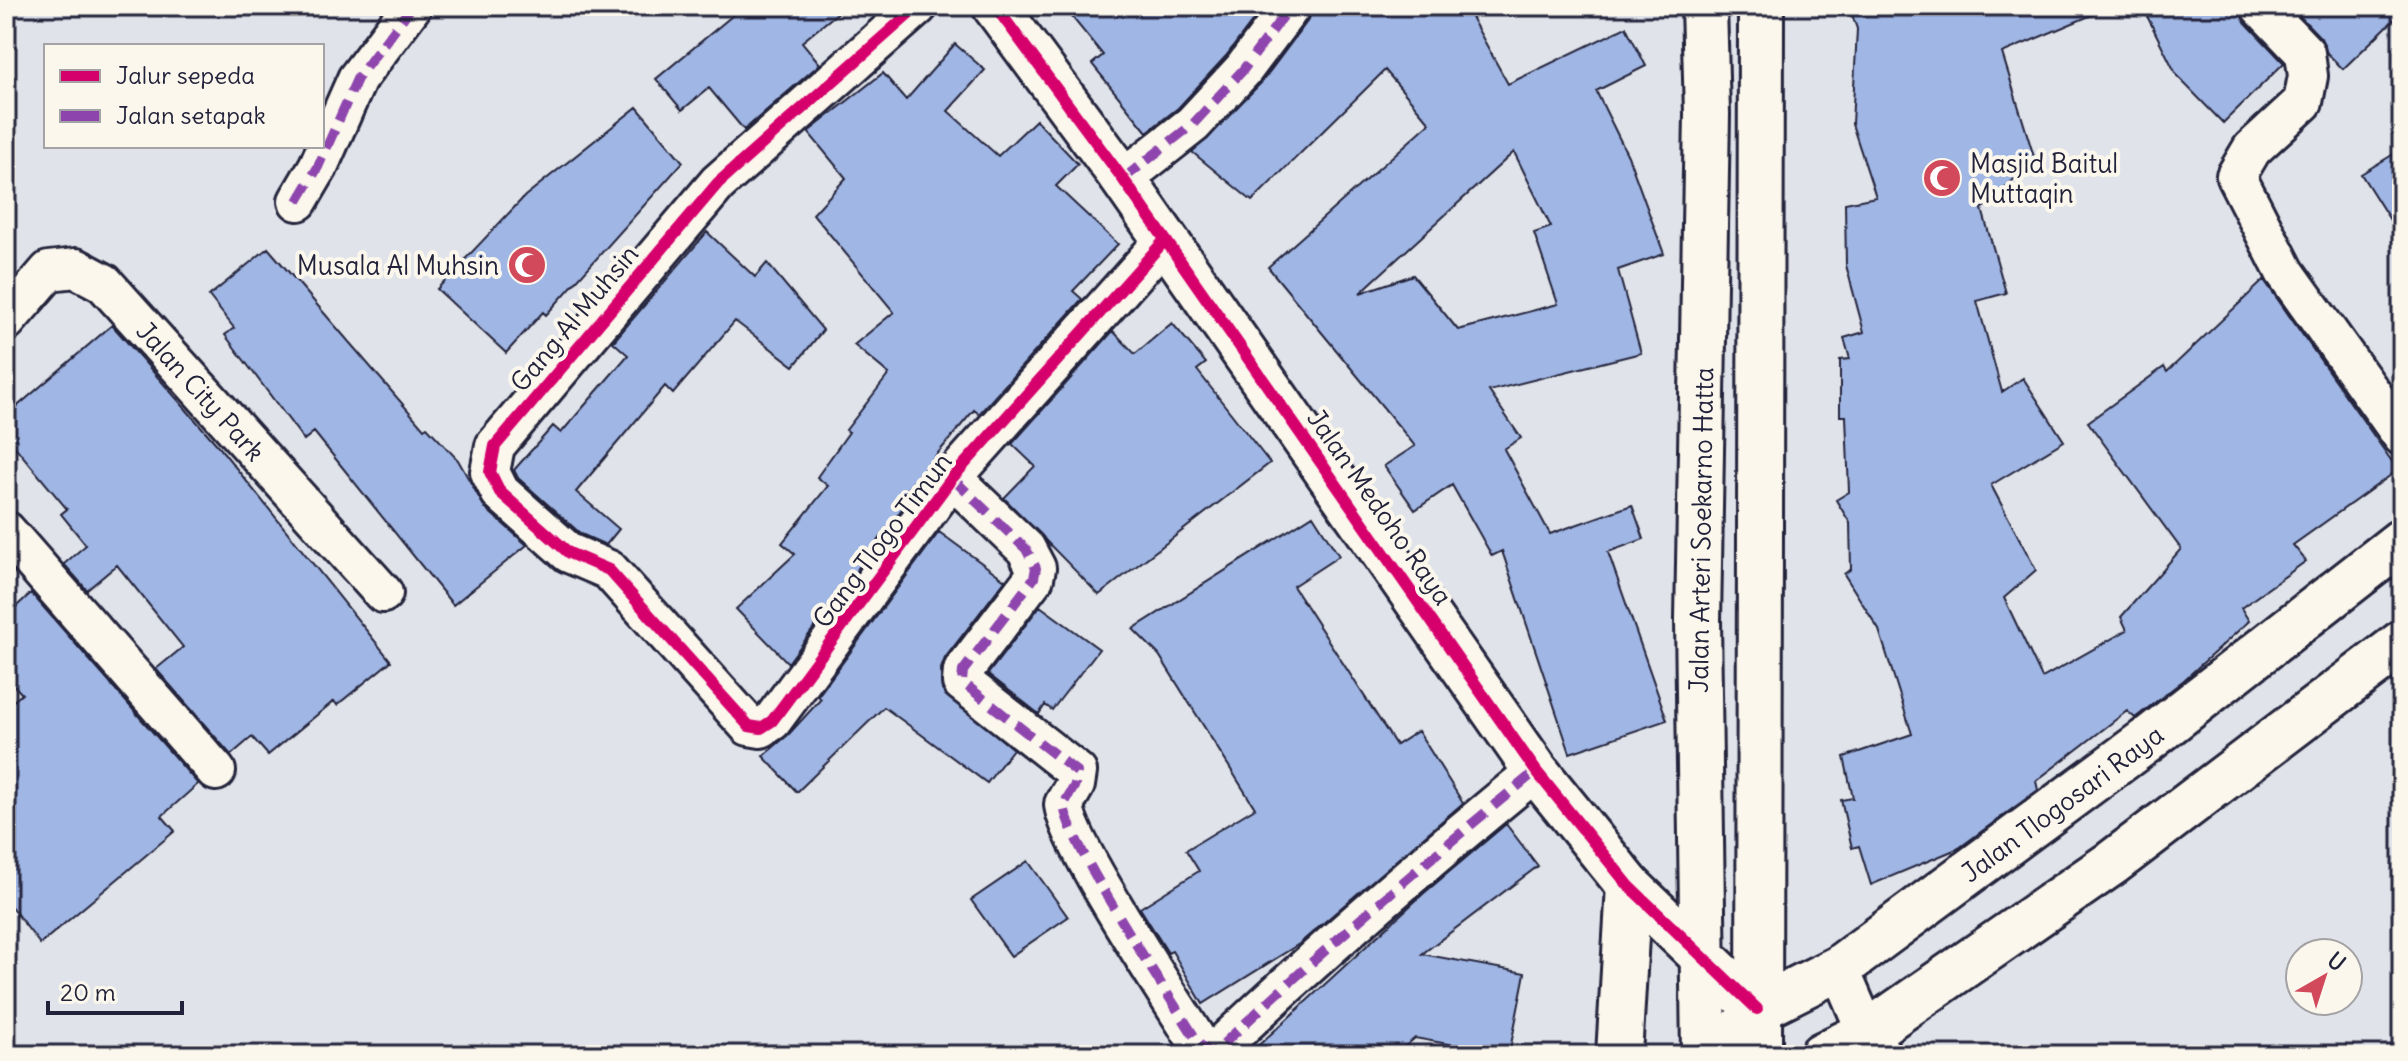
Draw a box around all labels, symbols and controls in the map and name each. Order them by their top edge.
legend [44,44,324,148]
text: Jalur sepeda [116,60,255,90]
text: Jalan setapak [116,100,266,130]
place label: Masjid Baitul Muttaqin [1970,147,2118,210]
mosque icon: Masjid Baitul Muttaqin [1921,157,1963,199]
street label: Gang Al Muhsin [503,238,645,398]
mosque icon: Musala Al Muhsin [506,244,548,286]
place label: Musala Al Muhsin [297,249,499,282]
street label: Jalan City Park [130,314,272,467]
street label: Jalan Arteri Soekarno Hatta [1682,367,1720,693]
street label: Jalan Medoho Raya [1300,403,1460,611]
street label: Gang Tlogo Timun [805,446,959,634]
street label: Jalan Tlogosari Raya [1954,717,2170,889]
north arrow [2284,937,2364,1017]
text: U [2322,946,2351,977]
scale bar [48,965,182,1015]
text: 20 m [60,977,116,1007]

